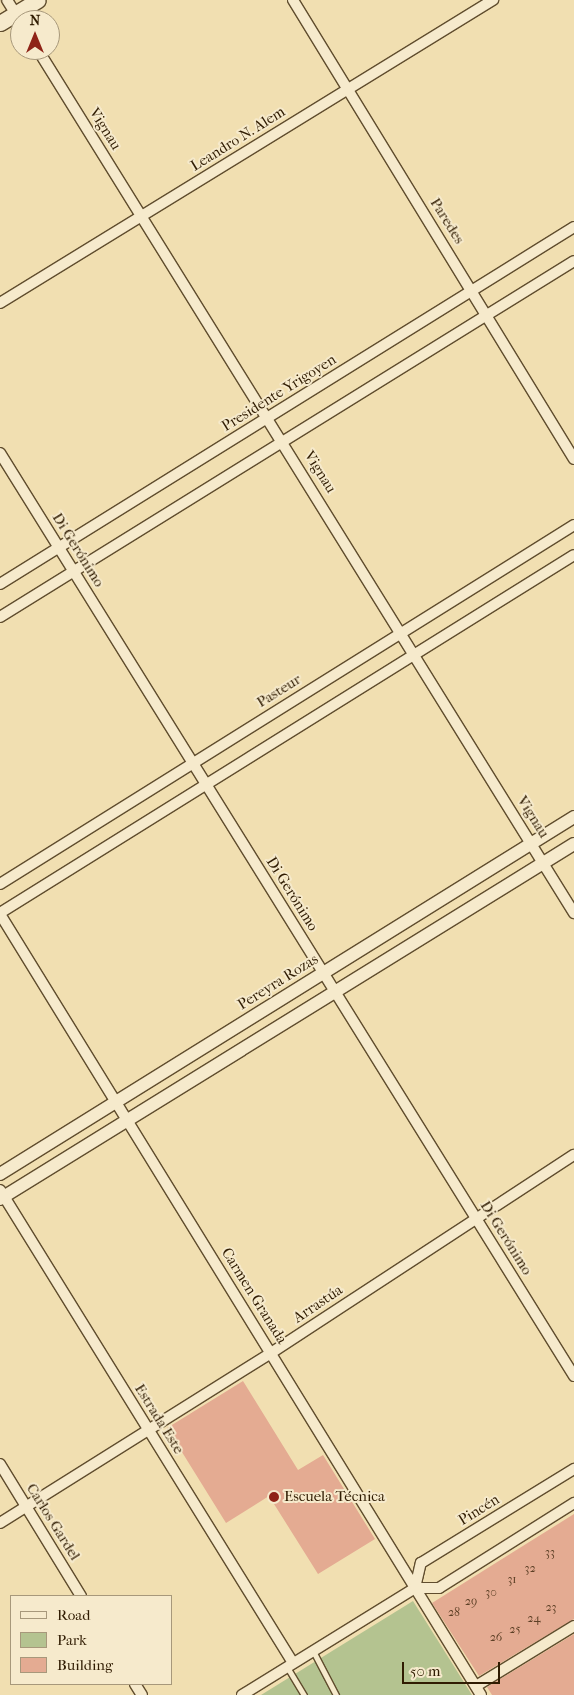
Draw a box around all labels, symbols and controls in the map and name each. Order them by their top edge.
north arrow [10,10,60,60]
text: N [30,12,40,29]
street label: Leandro N. Alem [187,103,289,175]
street label: Vignau [85,105,125,153]
street label: Paredes [426,195,468,247]
street label: Presidente Yrigoyen [218,351,340,435]
street label: Vignau [300,448,340,496]
street label: Di Gerónimo [48,510,108,590]
street label: Pasteur [253,670,305,712]
street label: Vignau [513,793,553,841]
street label: Di Gerónimo [262,854,322,934]
street label: Pereyra Rozas [234,950,322,1014]
street label: Di Gerónimo [476,1198,536,1278]
street label: Carmen Granada [217,1245,291,1347]
street label: Arrastúa [290,1281,346,1327]
street label: Estrada Este [130,1381,188,1457]
street label: Carlos Gardel [22,1480,84,1564]
place label: Escuela Técnica [284,1488,385,1506]
street label: Pincén [455,1490,503,1530]
marker: Escuela Técnica [268,1491,280,1503]
house number: 33 [545,1546,555,1560]
house number: 32 [524,1562,536,1576]
house number: 31 [507,1573,517,1587]
house number: 30 [485,1586,497,1600]
legend [10,1595,172,1685]
house number: 29 [465,1595,477,1609]
house number: 23 [545,1601,557,1615]
text: Road [57,1606,90,1624]
house number: 28 [448,1606,460,1620]
house number: 24 [527,1612,541,1626]
house number: 25 [509,1623,521,1637]
text: Park [57,1631,87,1649]
house number: 26 [490,1631,502,1645]
scale bar [404,1652,502,1684]
text: Building [57,1656,113,1674]
text: 50 m [410,1662,440,1680]

